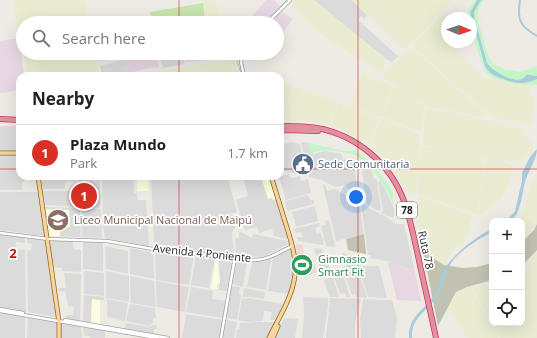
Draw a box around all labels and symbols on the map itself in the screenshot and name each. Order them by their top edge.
north arrow [441,12,477,48]
public building icon: Sede Comunitaria [290,151,316,177]
place label: Sede Comunitaria [318,156,409,171]
pin: 1 [71,181,97,211]
your location [346,187,366,207]
road number: 78 [397,202,417,218]
school or university icon: Liceo Municipal Nacional de Maipú [45,207,71,233]
place label: Liceo Municipal Nacional de Maipú [74,212,252,227]
street label: Ruta 78 [415,229,438,271]
street label: Avenida 4 Poniente [152,240,252,265]
text: 2 [9,244,17,262]
place label: Gimnasio Smart Fit [318,251,367,279]
sports icon: Gimnasio Smart Fit [289,252,315,278]

